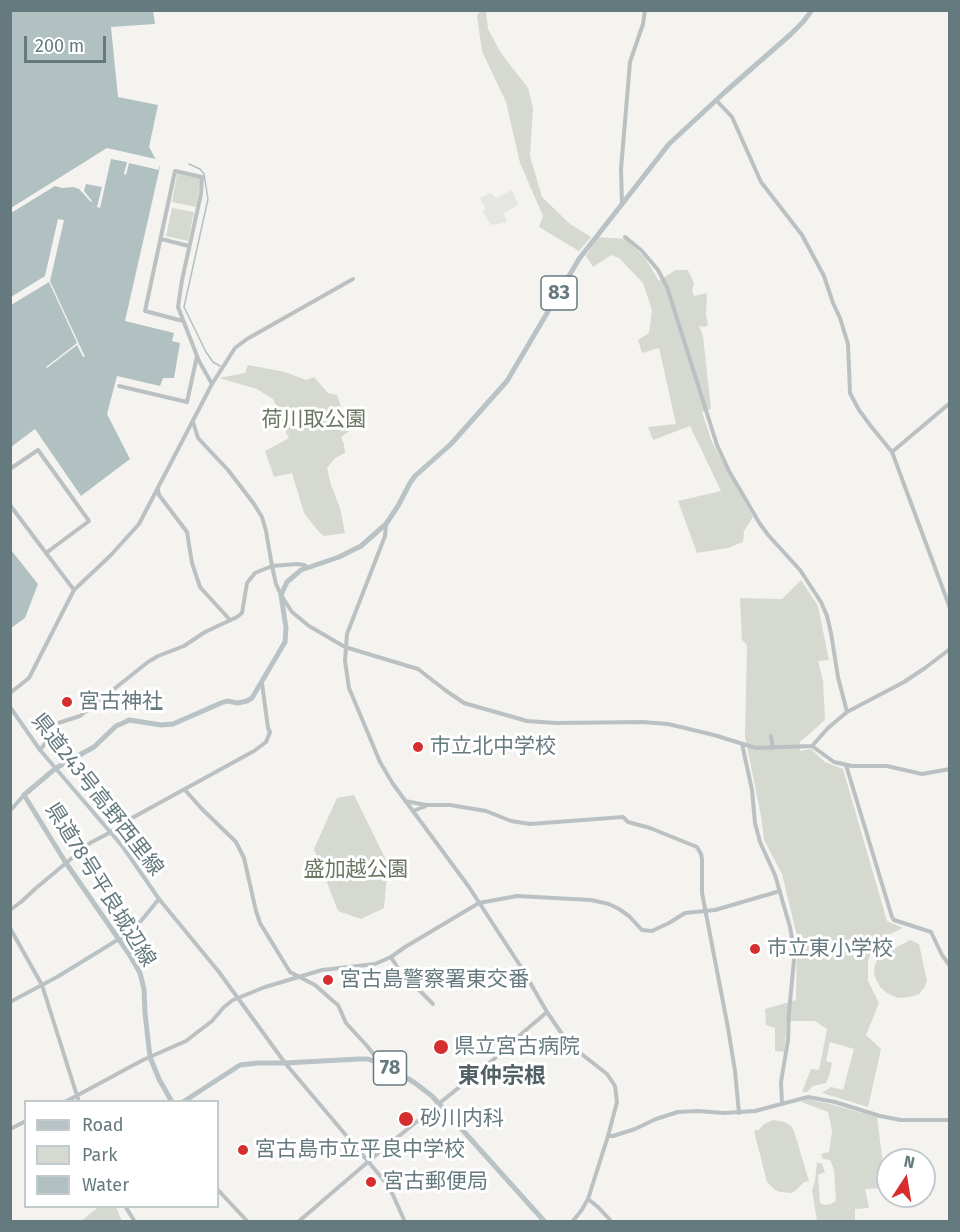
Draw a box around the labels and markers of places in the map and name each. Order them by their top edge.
place label: 宮古神社 [79,689,163,715]
marker: 宮古神社 [60,695,74,709]
place label: 市立北中学校 [430,734,556,760]
marker: 市立北中学校 [411,740,425,754]
place label: 市立東小学校 [767,936,893,962]
marker: 市立東小学校 [748,942,762,956]
place label: 宮古島警察署東交番 [340,967,529,993]
marker: 宮古島警察署東交番 [321,973,335,987]
place label: 県立宮古病院 [454,1034,580,1060]
marker: 県立宮古病院 [432,1038,450,1056]
place label: 砂川内科 [420,1106,504,1132]
marker: 砂川内科 [397,1110,415,1128]
place label: 宮古島市立平良中学校 [255,1137,465,1163]
marker: 宮古島市立平良中学校 [236,1143,250,1157]
place label: 宮古郵便局 [383,1169,488,1195]
marker: 宮古郵便局 [364,1175,378,1189]

